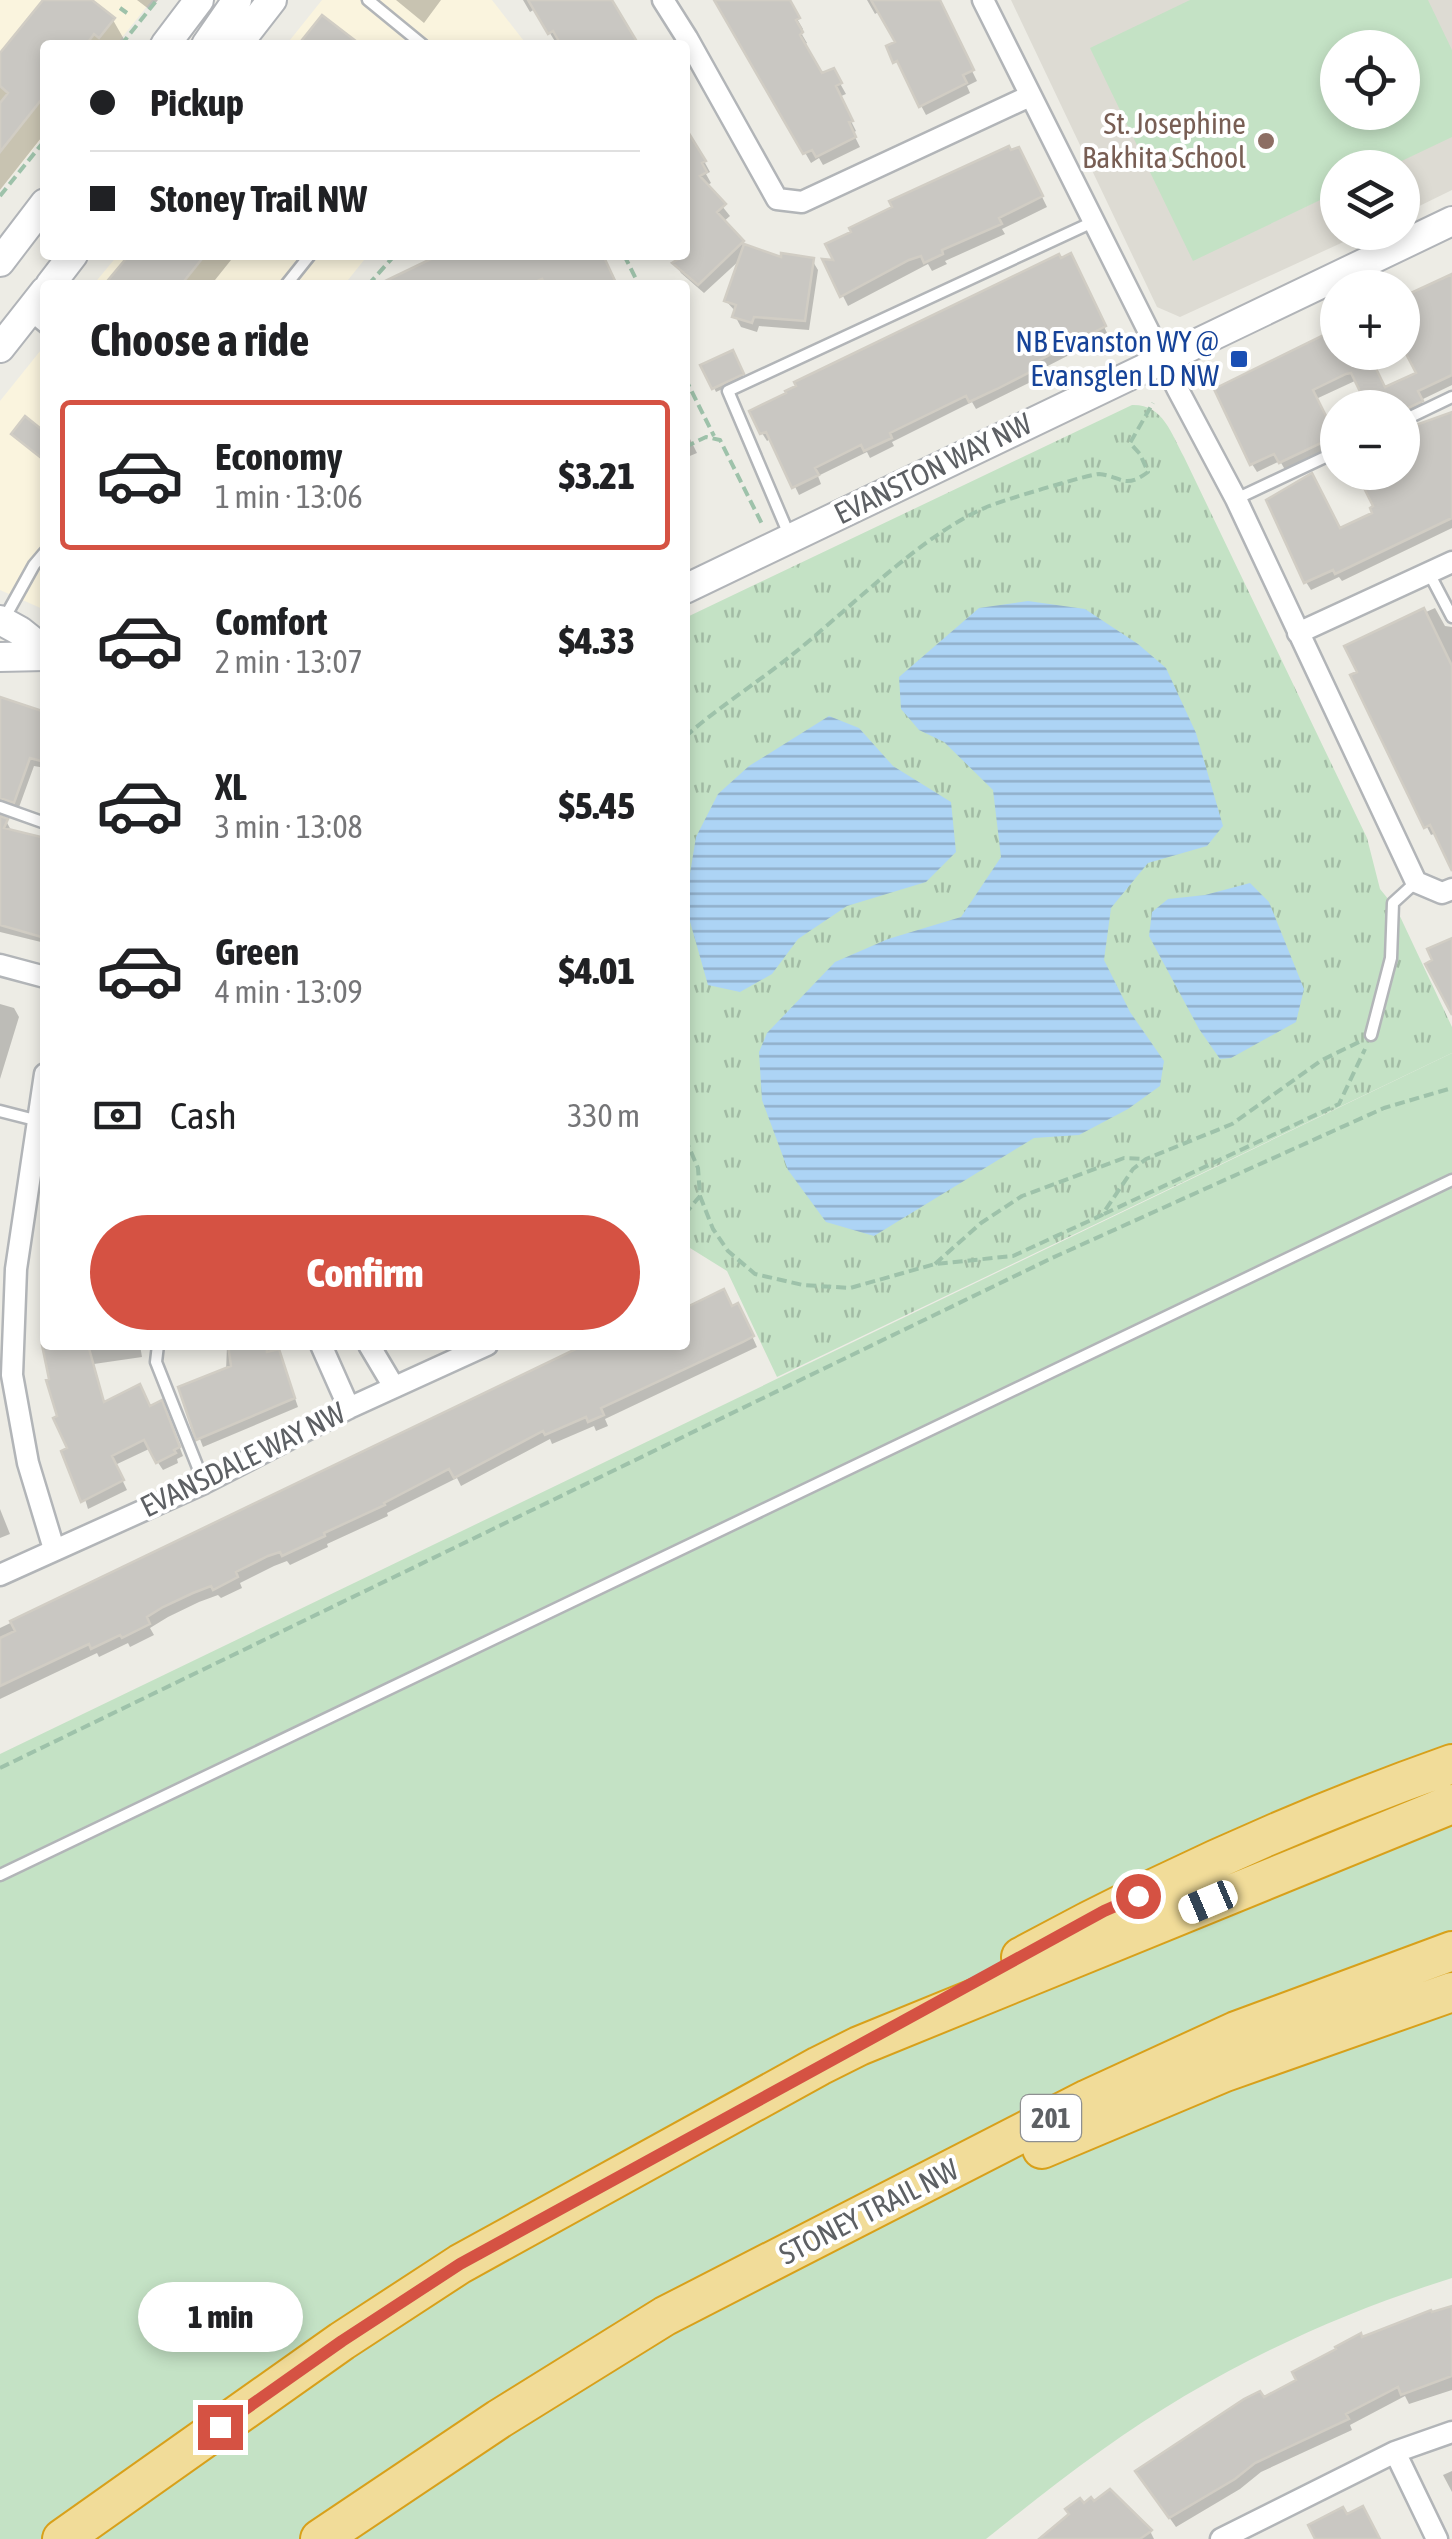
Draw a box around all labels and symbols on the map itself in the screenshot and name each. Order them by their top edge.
place label: St. Josephine Bakhita School [1082,106,1246,174]
marker: St. Josephine Bakhita School [1255,130,1277,152]
place label: NB Evanston WY @ Evansglen LD NW [1015,324,1219,392]
marker: NB Evanston WY @ Evansglen LD NW [1228,348,1250,370]
street label: EVANSTON WAY NW [828,406,1037,531]
street label: EVANSDALE WAY NW [135,1395,351,1523]
route start [1116,1874,1161,1919]
car [1175,1876,1241,1928]
road number: 201 [1021,2095,1081,2141]
street label: STONEY TRAIL NW [773,2151,964,2271]
callout: 1 min [138,2282,302,2352]
route end [198,2405,243,2450]

